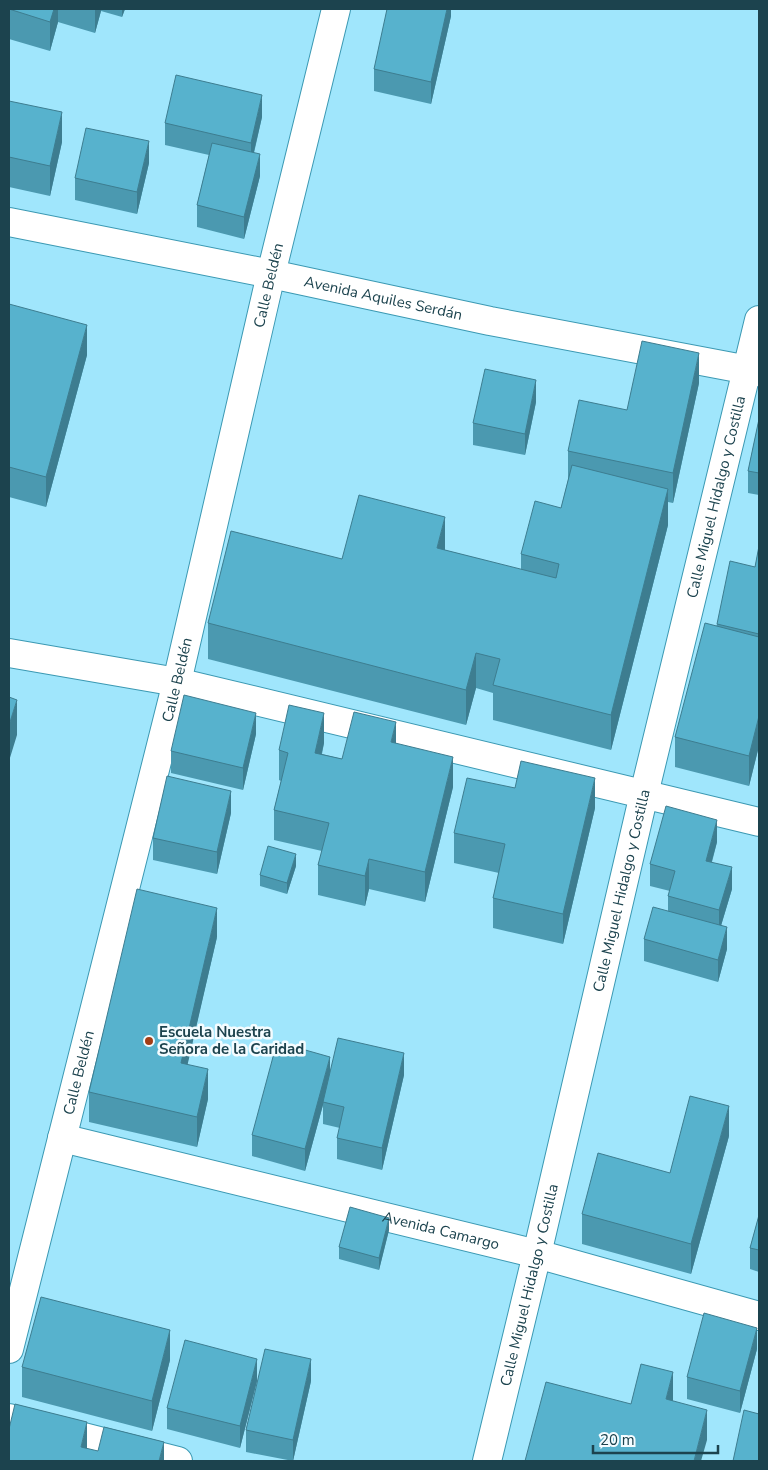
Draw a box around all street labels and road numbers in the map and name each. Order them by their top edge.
street label: Calle Beldén [249,241,288,329]
street label: Avenida Aquiles Serdán [302,271,464,325]
street label: Calle Miguel Hidalgo y Costilla [682,394,750,600]
street label: Calle Beldén [157,636,197,724]
street label: Calle Miguel Hidalgo y Costilla [588,787,655,994]
street label: Calle Beldén [58,1028,99,1117]
street label: Calle Miguel Hidalgo y Costilla [495,1182,563,1388]
street label: Avenida Camargo [380,1207,501,1254]

